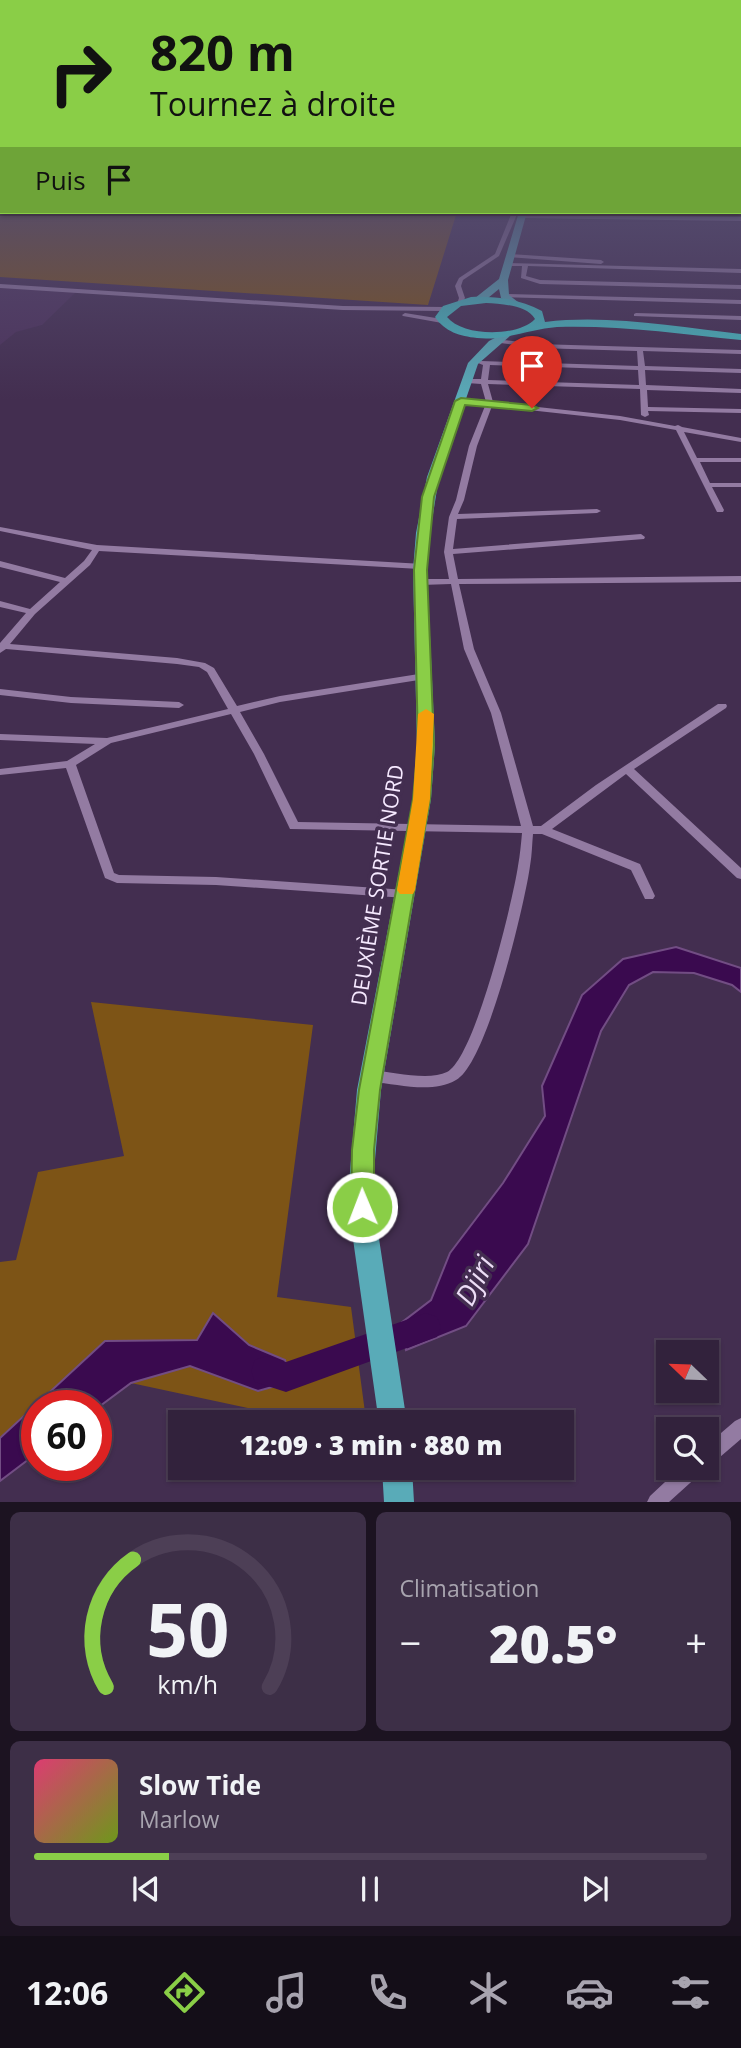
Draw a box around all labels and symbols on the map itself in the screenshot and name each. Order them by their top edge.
pin [502,336,562,408]
street label: DEUXIÈME SORTIE NORD [344,763,410,1007]
position arrow [325,1170,399,1244]
water label: Djiri [445,1248,503,1311]
north arrow [656,1340,719,1404]
speed limit sign: 60 [21,1390,112,1481]

